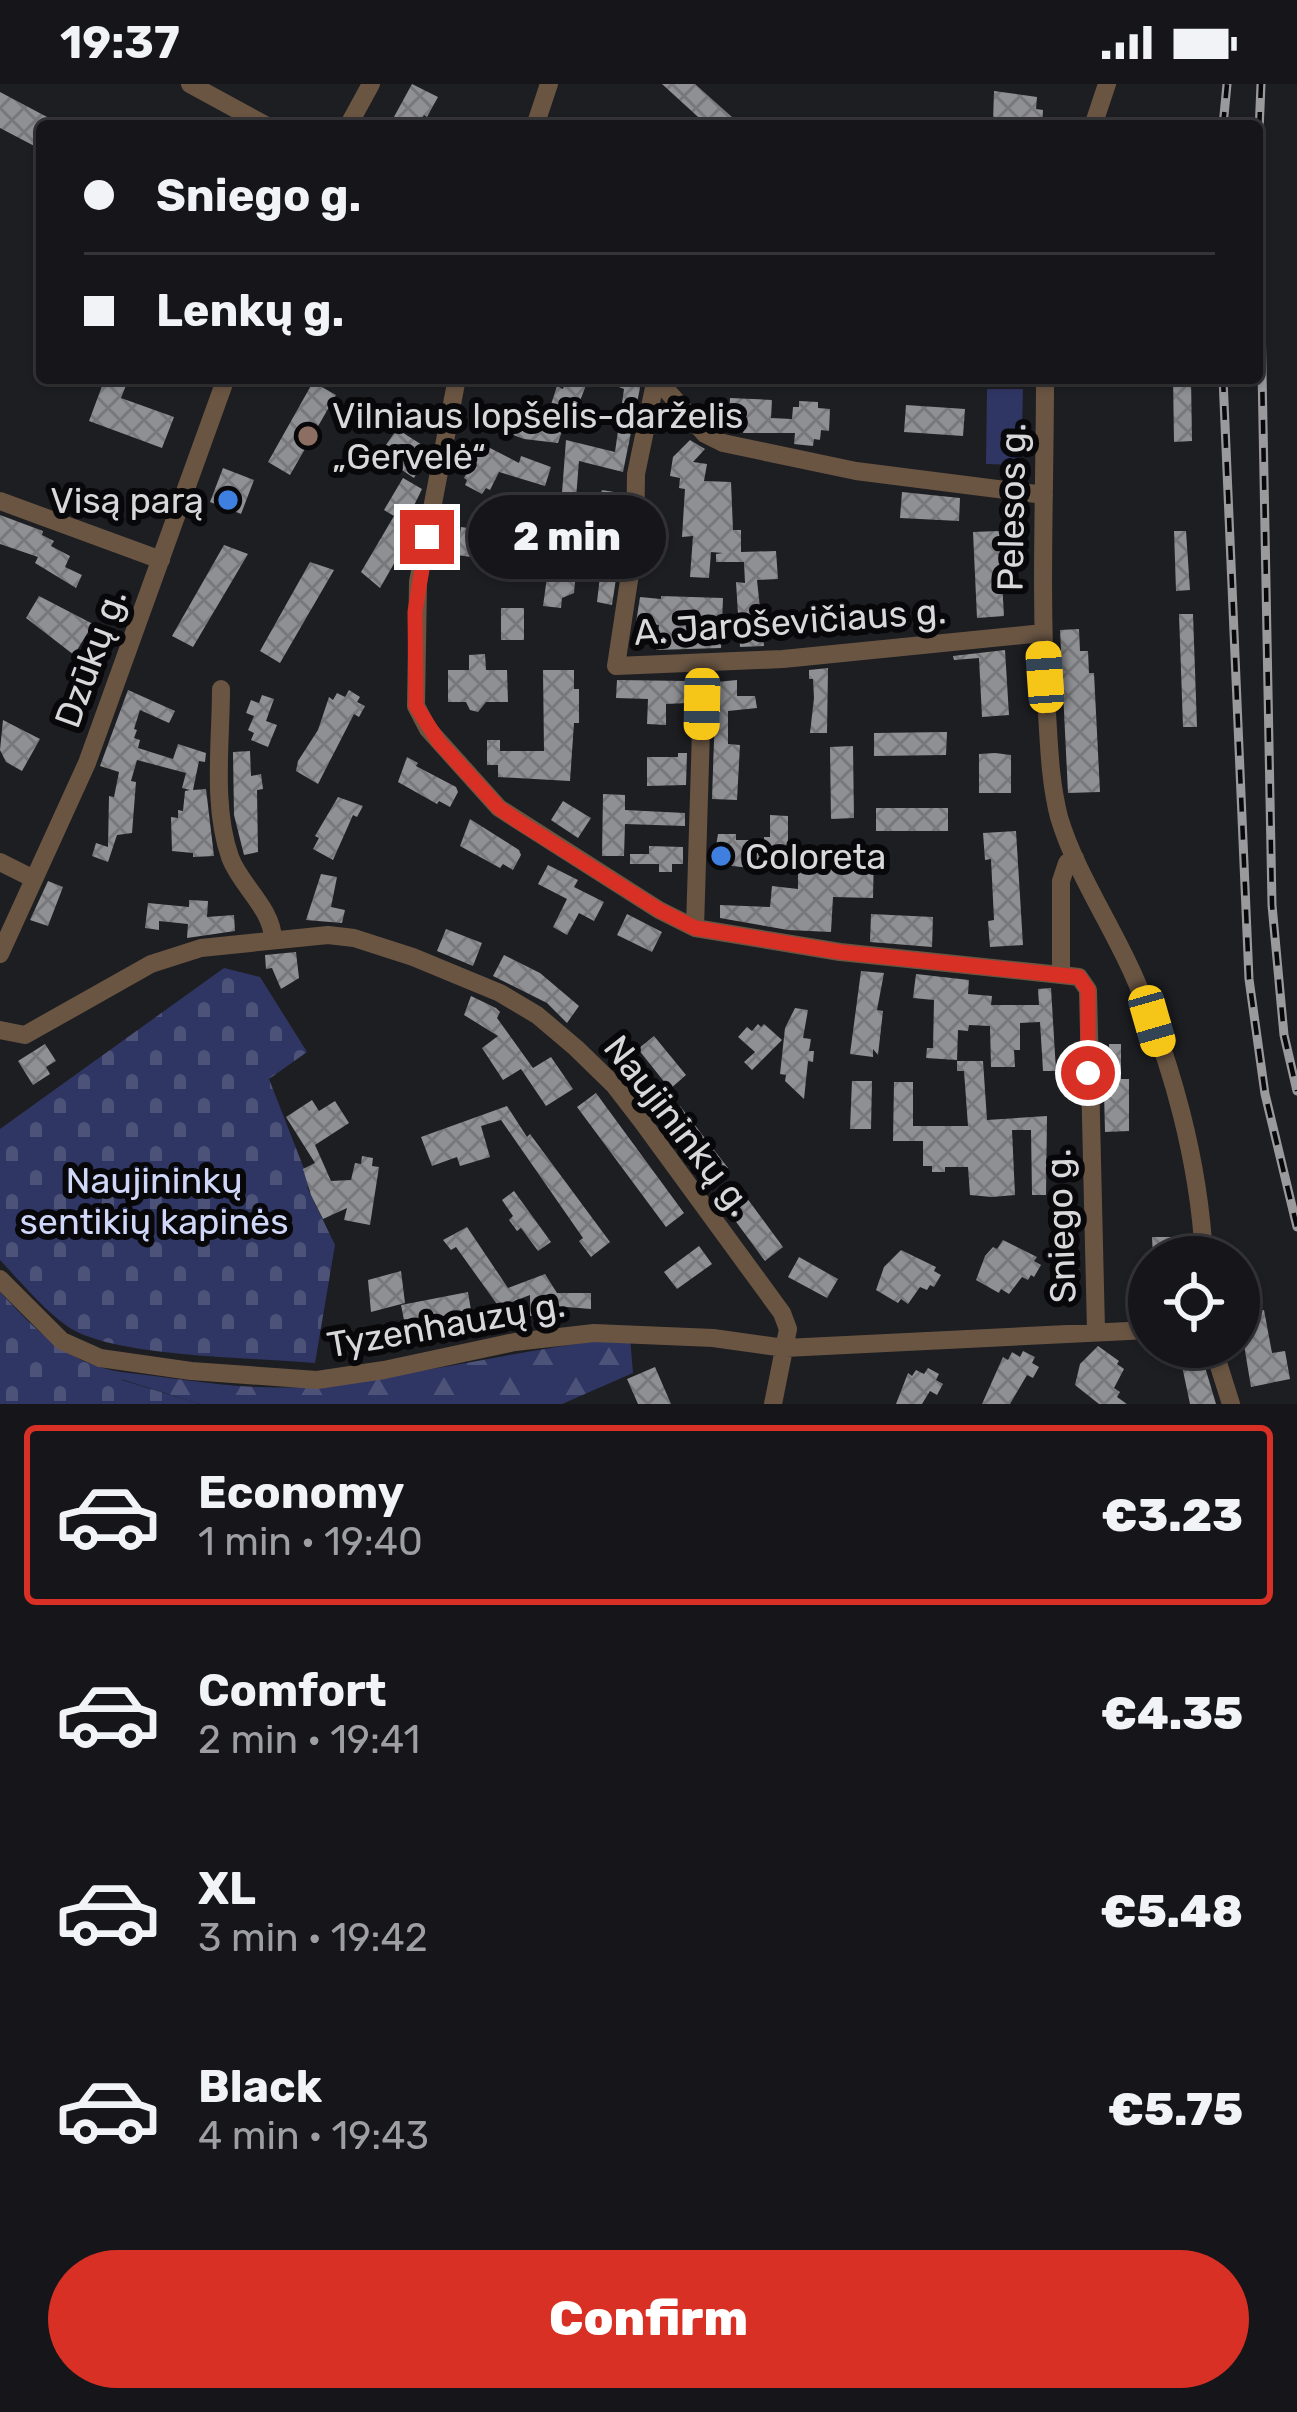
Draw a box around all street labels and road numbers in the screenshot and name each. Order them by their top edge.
street label: Pelesos g. [989,422,1034,592]
street label: Dzūkų g. [46,583,135,733]
street label: A. Jaroševičiaus g. [632,589,948,654]
street label: Naujininkų g. [595,1027,762,1224]
street label: Sniego g. [1036,1148,1085,1304]
street label: Tyzenhauzų g. [324,1282,568,1367]

